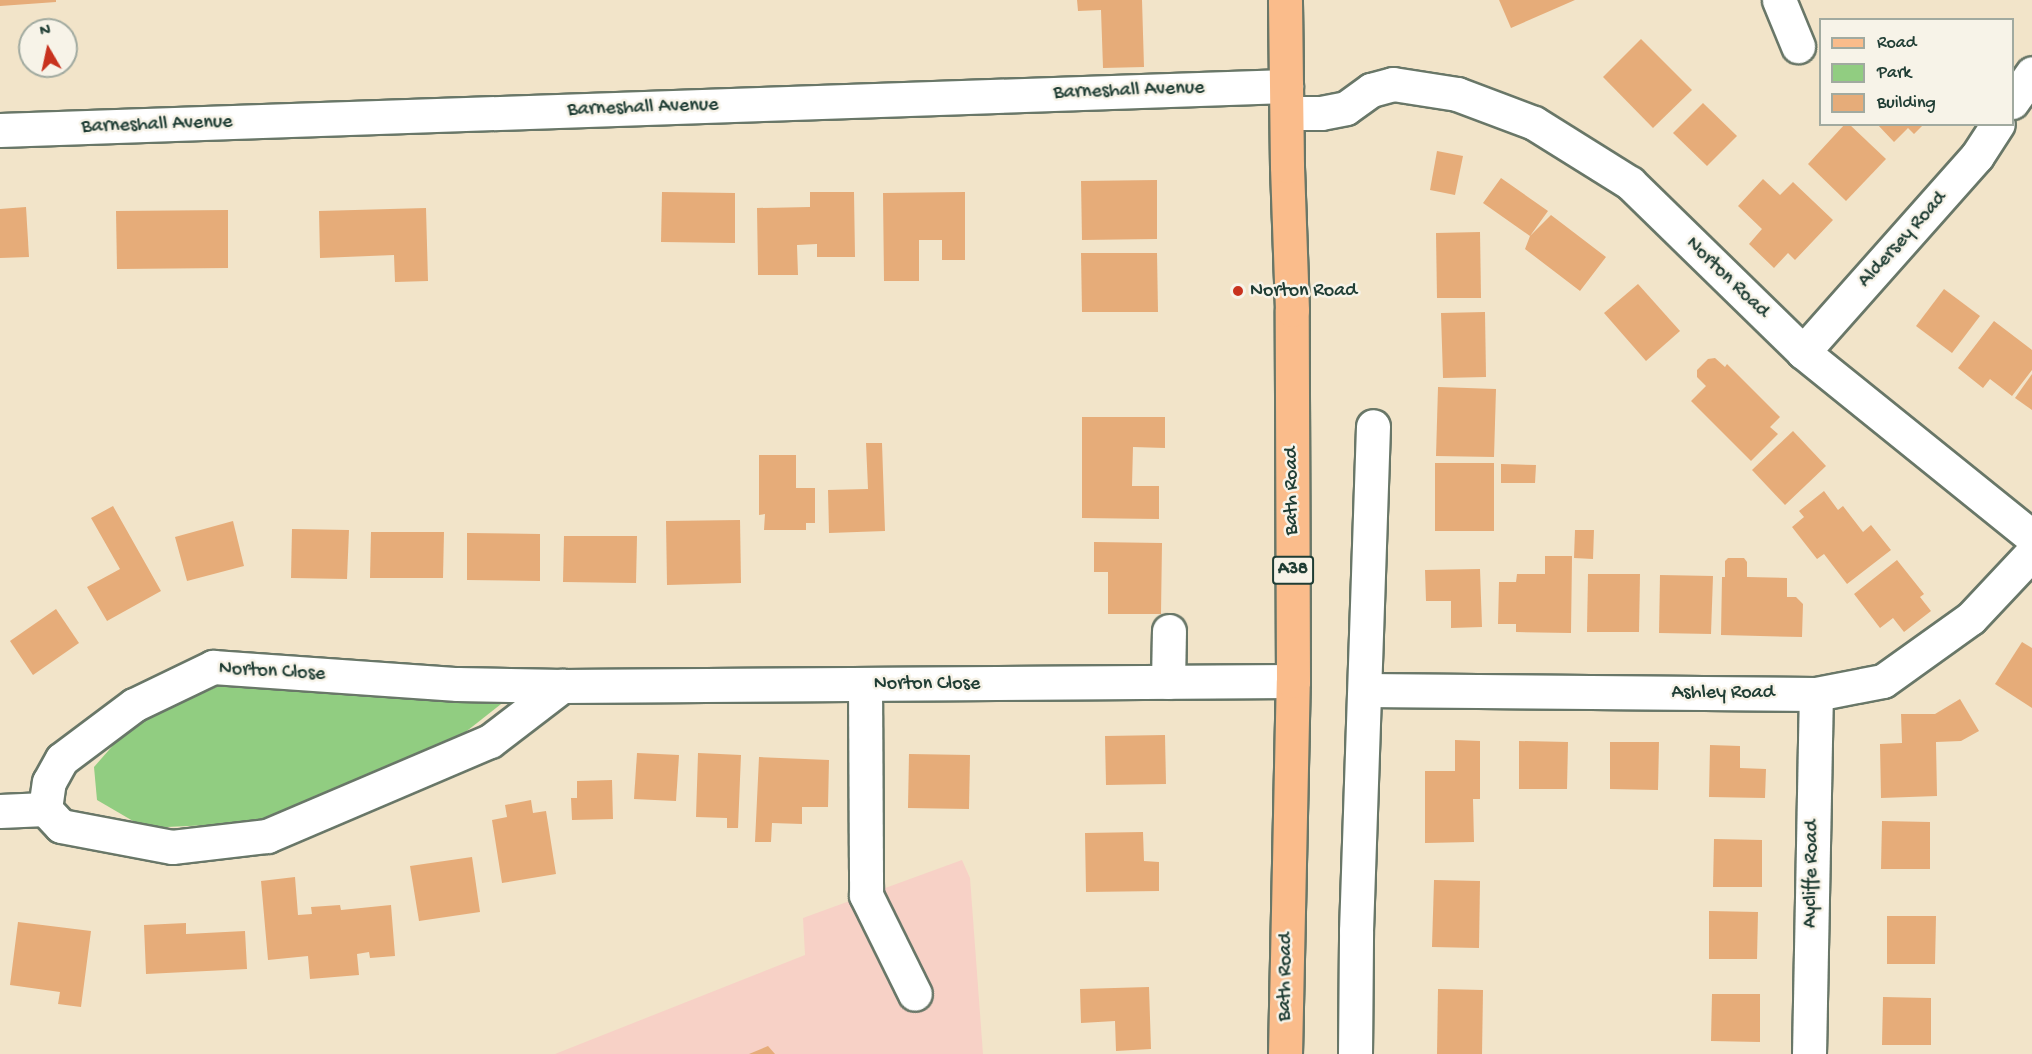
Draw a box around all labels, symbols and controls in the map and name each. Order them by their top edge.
north arrow [18,18,78,78]
legend [1819,18,2014,126]
text: N [39,22,52,42]
text: Road [1877,33,1916,54]
text: Park [1877,63,1911,84]
street label: Barneshall Avenue [1053,76,1205,106]
street label: Barneshall Avenue [567,93,719,123]
text: Building [1877,93,1936,114]
street label: Barneshall Avenue [81,110,233,140]
street label: Aldersey Road [1854,187,1952,293]
street label: Norton Road [1680,232,1774,324]
place label: Norton Road [1250,279,1357,303]
marker: Norton Road [1231,284,1245,298]
street label: Bath Road [1280,447,1304,535]
road number: A38 [1272,555,1314,585]
street label: Norton Close [218,657,326,687]
street label: Norton Close [874,672,980,696]
street label: Ashley Road [1672,681,1774,705]
street label: Aycliffe Road [1799,820,1825,928]
street label: Bath Road [1273,932,1299,1022]

